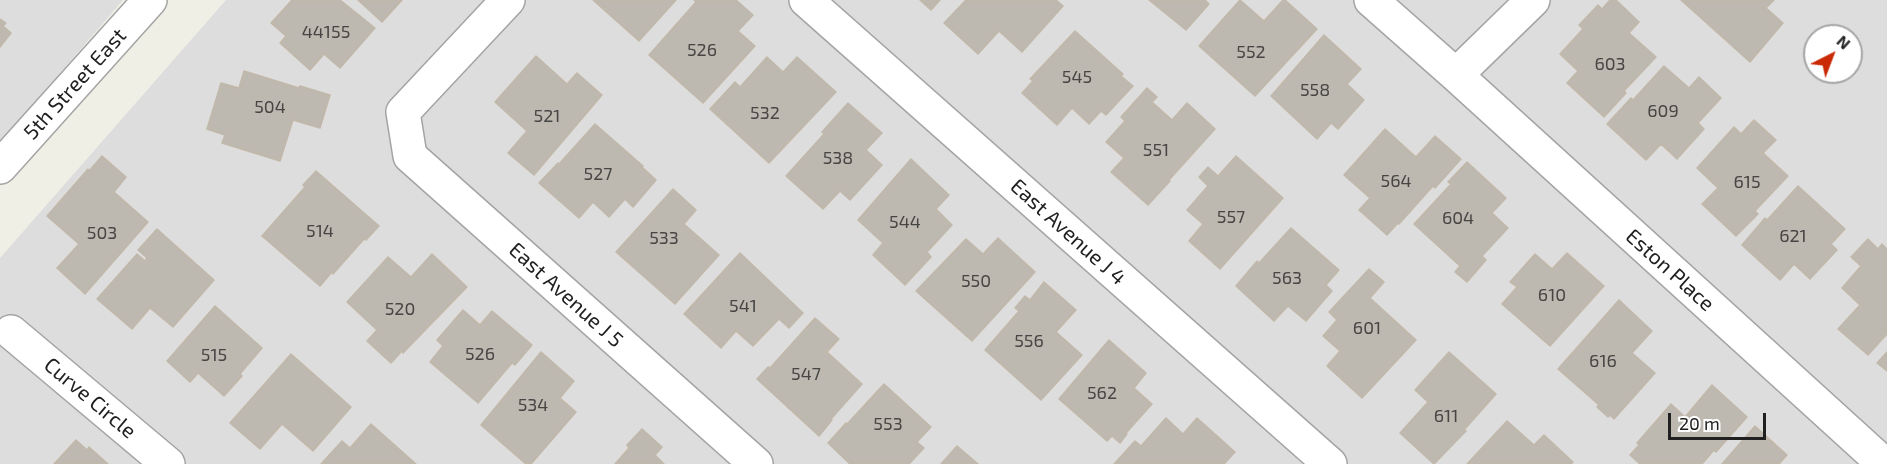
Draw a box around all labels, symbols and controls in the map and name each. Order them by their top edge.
house number: 44155 [302,21,350,43]
street label: 5th Street East [18,23,132,145]
north arrow [1803,24,1863,84]
text: N [1833,31,1855,53]
house number: 526 [687,39,717,61]
house number: 552 [1236,41,1266,63]
house number: 603 [1594,53,1626,75]
house number: 545 [1062,66,1092,88]
house number: 558 [1300,79,1330,101]
house number: 504 [254,96,286,118]
house number: 609 [1647,100,1679,122]
house number: 532 [750,102,780,124]
house number: 521 [534,105,560,127]
house number: 551 [1143,139,1169,161]
house number: 538 [823,147,853,169]
house number: 527 [584,163,612,185]
house number: 564 [1380,170,1412,192]
house number: 615 [1733,171,1761,193]
street label: East Avenue J 4 [1005,174,1131,290]
house number: 557 [1217,206,1245,228]
house number: 604 [1442,207,1474,229]
house number: 544 [889,211,921,233]
house number: 514 [306,220,334,242]
house number: 503 [87,222,117,244]
street label: Eston Place [1620,224,1720,316]
house number: 621 [1779,225,1807,247]
house number: 533 [649,227,679,249]
street label: East Avenue J 5 [504,237,628,353]
house number: 563 [1272,267,1302,289]
house number: 550 [961,270,991,292]
house number: 610 [1538,284,1566,306]
house number: 541 [729,295,757,317]
house number: 520 [385,298,415,320]
house number: 601 [1353,317,1381,339]
house number: 556 [1014,330,1044,352]
house number: 526 [465,343,495,365]
house number: 515 [201,344,227,366]
house number: 616 [1589,350,1617,372]
street label: Curve Circle [39,352,141,444]
house number: 547 [791,363,821,385]
house number: 562 [1087,382,1117,404]
house number: 534 [518,394,548,416]
scale bar [1671,401,1768,439]
house number: 611 [1434,405,1458,427]
text: 20 m [1679,412,1720,434]
house number: 553 [873,413,903,435]

